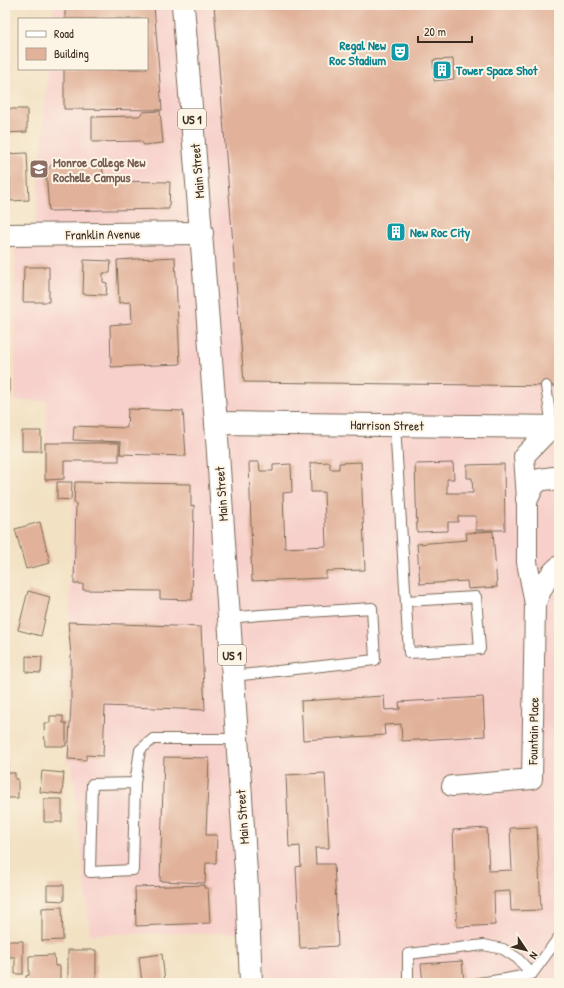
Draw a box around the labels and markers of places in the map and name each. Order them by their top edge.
place label: Regal New Roc Stadium [329,36,386,69]
theatre icon: Regal New Roc Stadium [389,41,411,63]
building icon: Tower Space Shot [431,59,453,81]
place label: Tower Space Shot [455,61,538,80]
place label: Monroe College New Rochelle Campus [53,153,145,187]
school or university icon: Monroe College New Rochelle Campus [28,158,50,180]
building icon: New Roc City [385,221,407,243]
place label: New Roc City [410,223,471,242]

